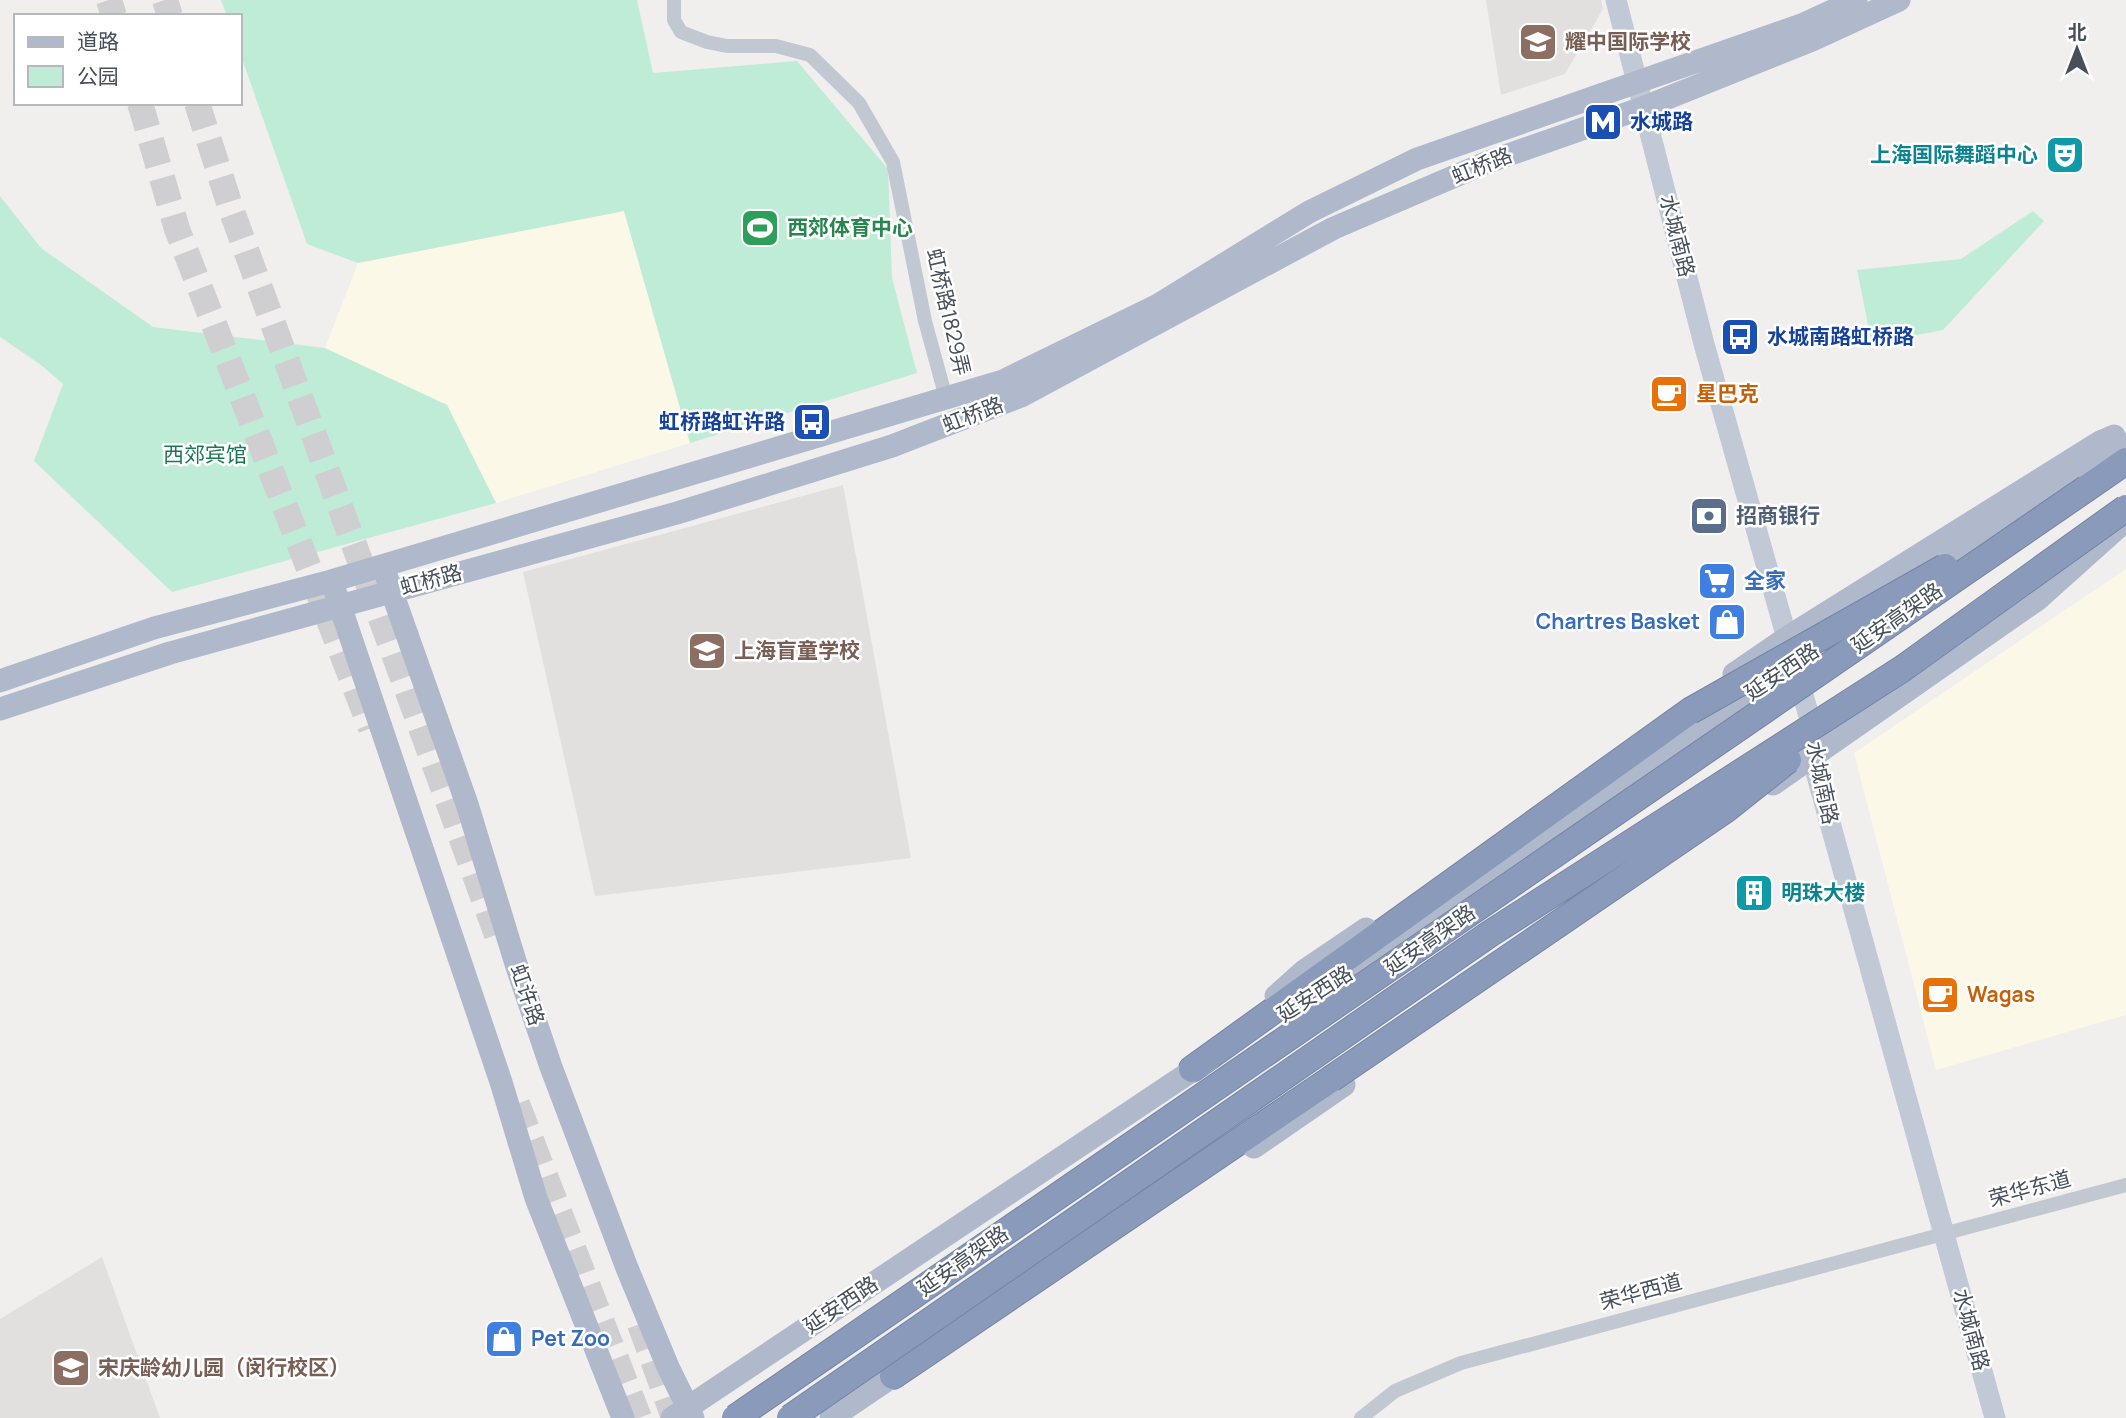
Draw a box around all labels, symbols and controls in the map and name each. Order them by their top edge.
legend [14,14,242,105]
north arrow [2042,14,2112,84]
text: 北 [2067,19,2087,45]
school or university icon: 耀中国际学校 [1517,21,1559,63]
text: 道路 [77,27,119,55]
place label: 耀中国际学校 [1565,27,1691,55]
text: 公园 [77,62,119,90]
metro station icon: 水城路 [1582,101,1624,143]
place label: 水城路 [1630,107,1693,135]
theatre icon: 上海国际舞蹈中心 [2044,134,2086,176]
street label: 虹桥路 [1447,140,1516,190]
place label: 上海国际舞蹈中心 [1870,140,2038,168]
street label: 水城南路 [1654,192,1702,280]
sports icon: 西郊体育中心 [739,207,781,249]
place label: 西郊体育中心 [787,213,913,241]
street label: 虹桥路1829弄 [921,246,977,378]
bus stop icon: 水城南路虹桥路 [1719,316,1761,358]
place label: 水城南路虹桥路 [1767,322,1914,350]
cafe icon: 星巴克 [1648,373,1690,415]
place label: 星巴克 [1696,379,1759,407]
street label: 虹桥路 [938,390,1007,438]
bus stop icon: 虹桥路虹许路 [791,401,833,443]
place label: 虹桥路虹许路 [659,407,785,435]
park label: 西郊宾馆 [163,440,247,468]
bank icon: 招商银行 [1688,495,1730,537]
place label: 招商银行 [1736,501,1820,529]
street label: 虹桥路 [397,557,465,601]
supermarket icon: 全家 [1696,560,1738,602]
place label: 全家 [1744,566,1786,594]
street label: 延安高架路 [1845,576,1947,659]
shop icon: Chartres Basket [1706,601,1748,643]
place label: Chartres Basket [1536,607,1700,635]
school or university icon: 上海盲童学校 [686,630,728,672]
place label: 上海盲童学校 [734,636,860,664]
street label: 延安西路 [1739,636,1824,706]
street label: 水城南路 [1801,739,1845,827]
building icon: 明珠大楼 [1733,872,1775,914]
place label: 明珠大楼 [1781,878,1865,906]
street label: 延安高架路 [1378,898,1480,981]
street label: 延安西路 [1272,959,1357,1028]
street label: 虹许路 [504,960,551,1029]
cafe icon: Wagas [1919,974,1961,1016]
place label: Wagas [1967,980,2035,1008]
street label: 荣华东道 [1986,1164,2074,1212]
street label: 延安高架路 [911,1219,1013,1302]
street label: 荣华西道 [1597,1267,1685,1315]
street label: 延安西路 [798,1269,883,1339]
street label: 水城南路 [1948,1286,1996,1374]
shop icon: Pet Zoo [483,1318,525,1360]
place label: Pet Zoo [531,1324,610,1352]
school or university icon: 宋庆龄幼儿园（闵行校区） [50,1347,92,1389]
place label: 宋庆龄幼儿园（闵行校区） [98,1353,350,1381]

